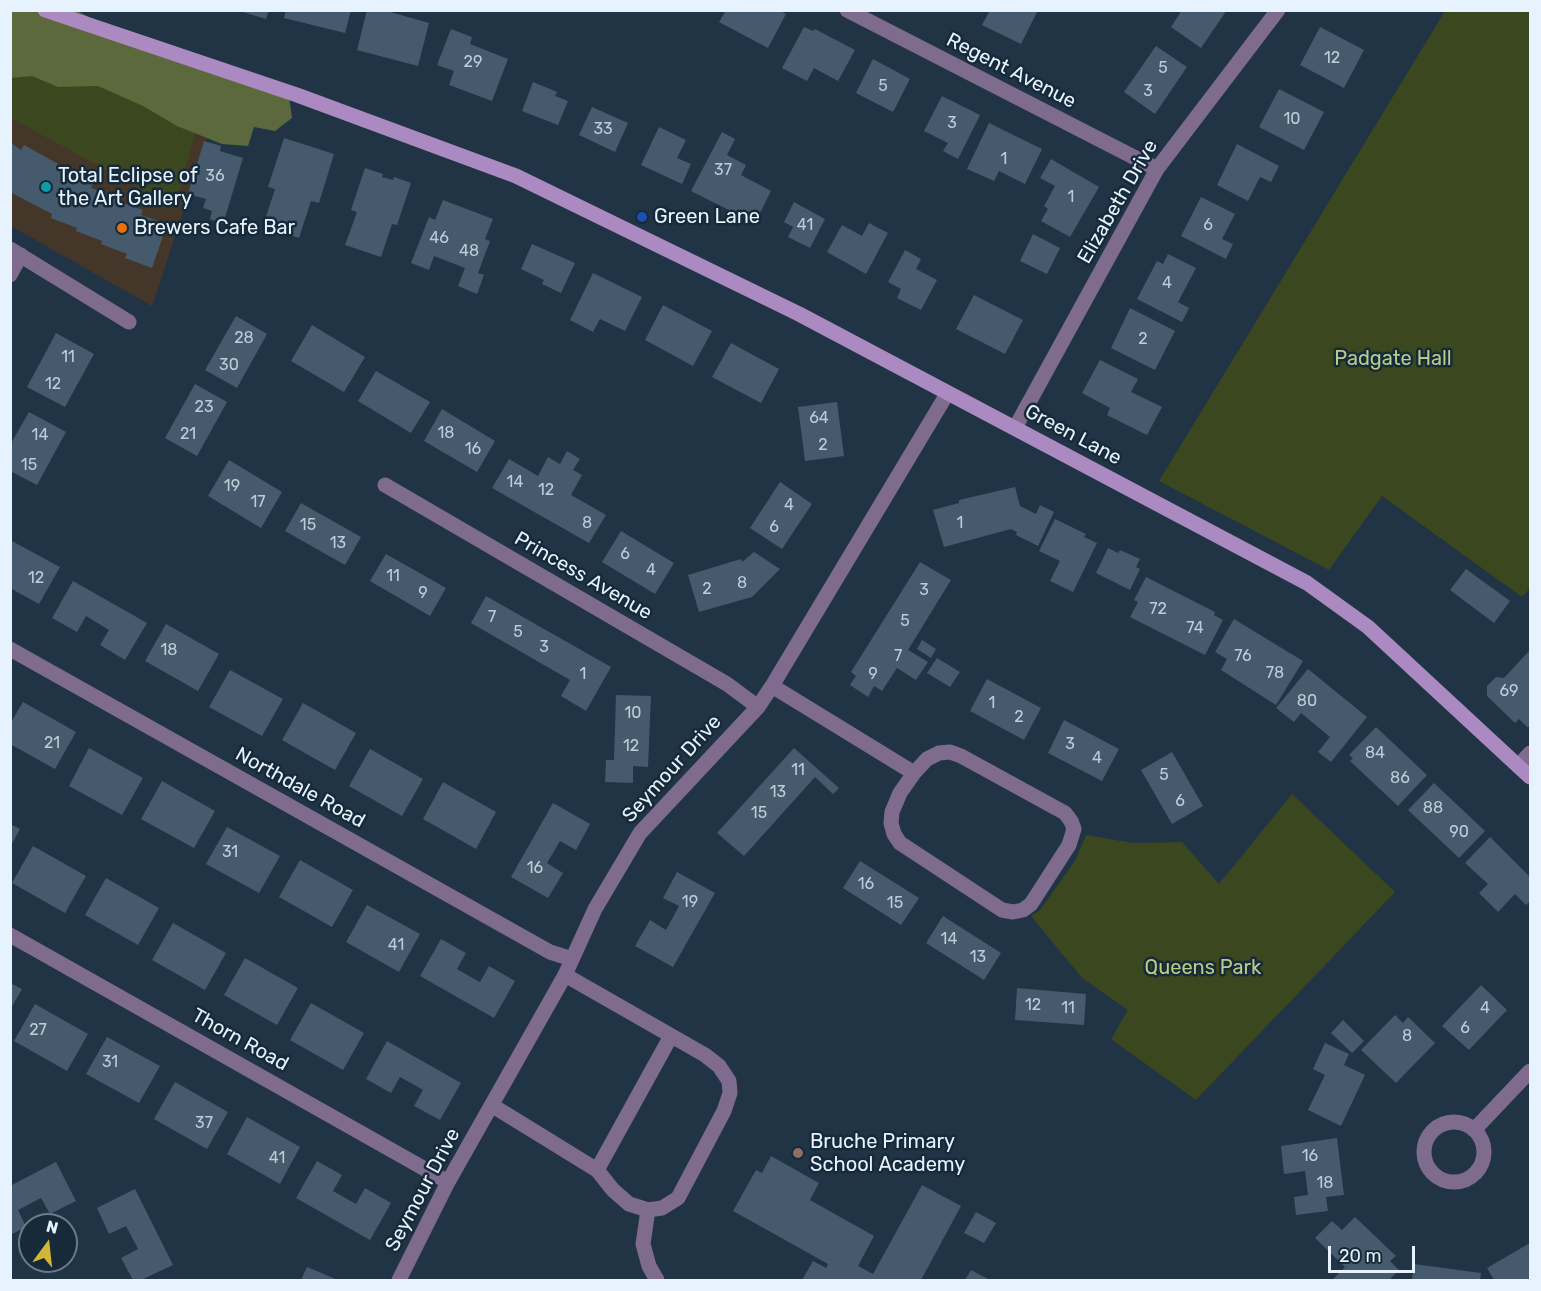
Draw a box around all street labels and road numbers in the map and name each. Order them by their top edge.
street label: Regent Avenue [942,28,1080,114]
street label: Elizabeth Drive [1073,136,1163,268]
street label: Green Lane [1021,400,1125,470]
street label: Princess Avenue [510,527,656,625]
street label: Seymour Drive [618,710,726,828]
street label: Northdale Road [231,743,369,833]
street label: Thorn Road [187,1004,293,1076]
street label: Seymour Drive [380,1124,466,1256]

